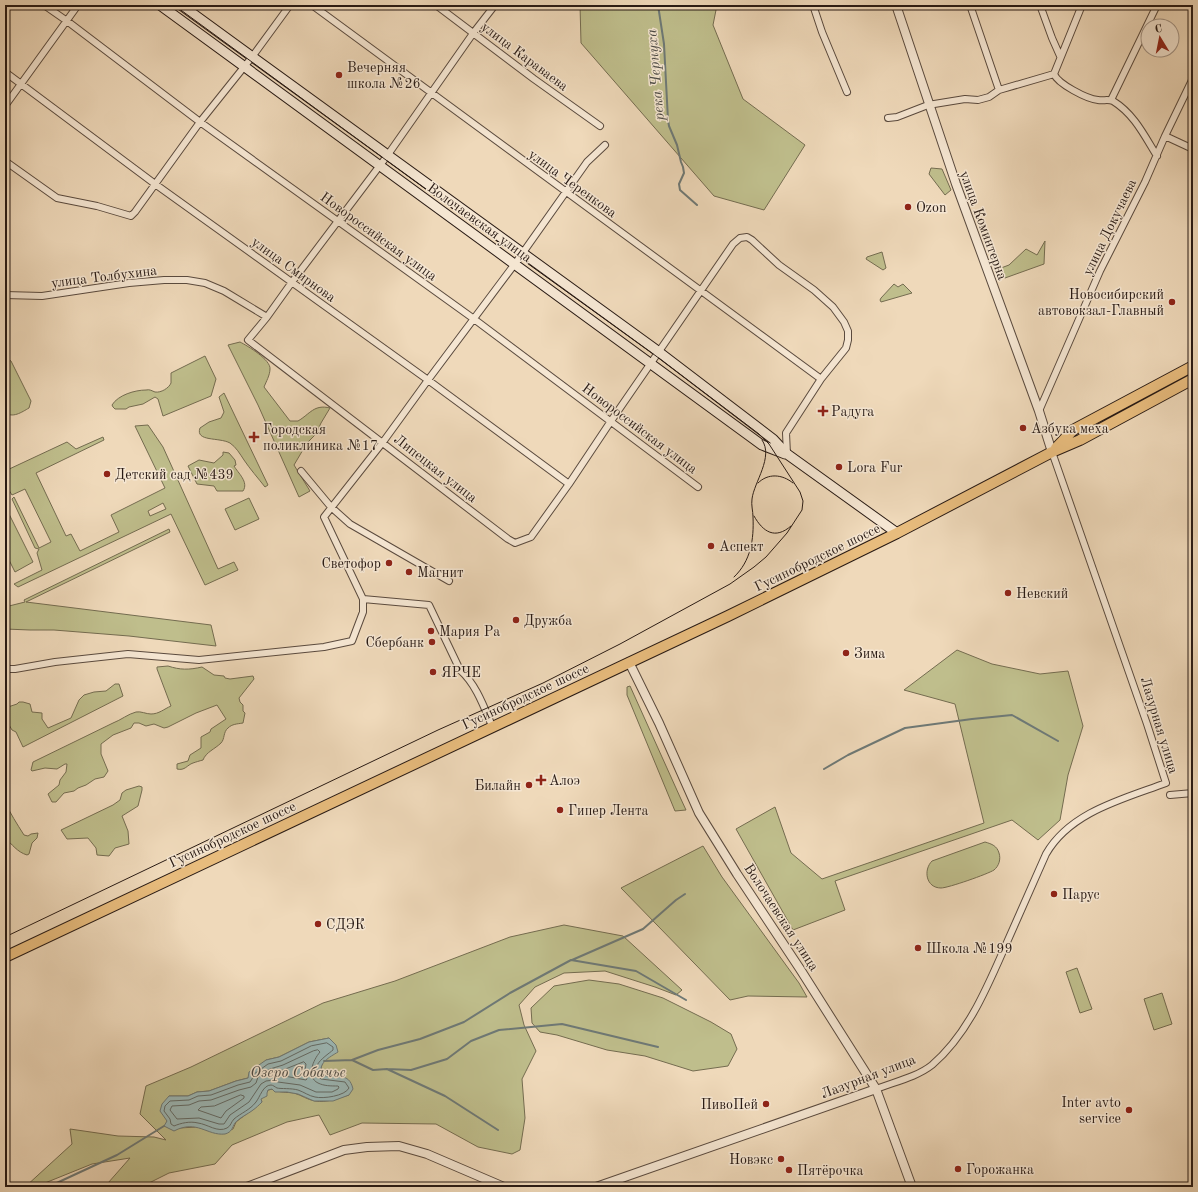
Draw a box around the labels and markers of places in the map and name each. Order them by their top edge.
place label: Вечерняя школа №26 [347,61,421,91]
marker: Вечерняя школа №26 [334,70,344,80]
place label: Ozon [916,201,947,215]
marker: Ozon [903,202,913,212]
place label: Новосибирский автовокзал-Главный [1038,288,1164,318]
marker: Новосибирский автовокзал-Главный [1167,297,1177,307]
place label: Радуга [831,405,874,419]
marker: Радуга [818,406,828,416]
place label: Азбука меха [1031,422,1109,436]
place label: Городская поликлиника №17 [263,423,378,453]
marker: Азбука меха [1018,423,1028,433]
marker: Городская поликлиника №17 [248,431,260,443]
place label: Lora Fur [847,461,903,475]
marker: Lora Fur [834,462,844,472]
place label: Детский сад №439 [115,468,234,482]
marker: Детский сад №439 [102,469,112,479]
place label: Аспект [719,540,764,554]
marker: Аспект [706,541,716,551]
place label: Светофор [321,557,381,572]
marker: Светофор [384,558,394,568]
place label: Магнит [417,566,464,580]
marker: Магнит [404,567,414,577]
place label: Невский [1016,587,1068,601]
marker: Невский [1003,588,1013,598]
place label: Дружба [524,614,572,628]
marker: Дружба [511,615,521,625]
place label: Мария Ра [439,625,500,639]
marker: Мария Ра [426,626,436,636]
place label: Сбербанк [365,636,424,650]
marker: Сбербанк [427,637,437,647]
place label: Зима [854,647,885,661]
marker: Зима [841,648,851,658]
place label: ЯРЧЕ [441,666,481,680]
marker: ЯРЧЕ [428,667,438,677]
place label: Алоэ [549,774,580,788]
marker: Алоэ [536,775,546,785]
place label: Билайн [474,779,521,793]
marker: Билайн [524,780,534,790]
place label: Гипер Лента [568,804,649,818]
marker: Гипер Лента [555,805,565,815]
place label: Парус [1062,888,1100,902]
marker: Парус [1049,889,1059,899]
place label: СДЭК [326,918,365,932]
marker: СДЭК [313,919,323,929]
place label: Школа №199 [926,942,1013,956]
marker: Школа №199 [913,943,923,953]
place label: Inter avto service [1061,1096,1121,1126]
place label: ПивоПей [701,1098,758,1112]
marker: ПивоПей [761,1099,771,1109]
marker: Inter avto service [1124,1105,1134,1115]
place label: Новэкс [729,1153,773,1167]
marker: Новэкс [776,1154,786,1164]
place label: Горожанка [966,1163,1034,1177]
place label: Пятёрочка [797,1164,864,1178]
marker: Горожанка [953,1164,963,1174]
marker: Пятёрочка [784,1165,794,1175]

